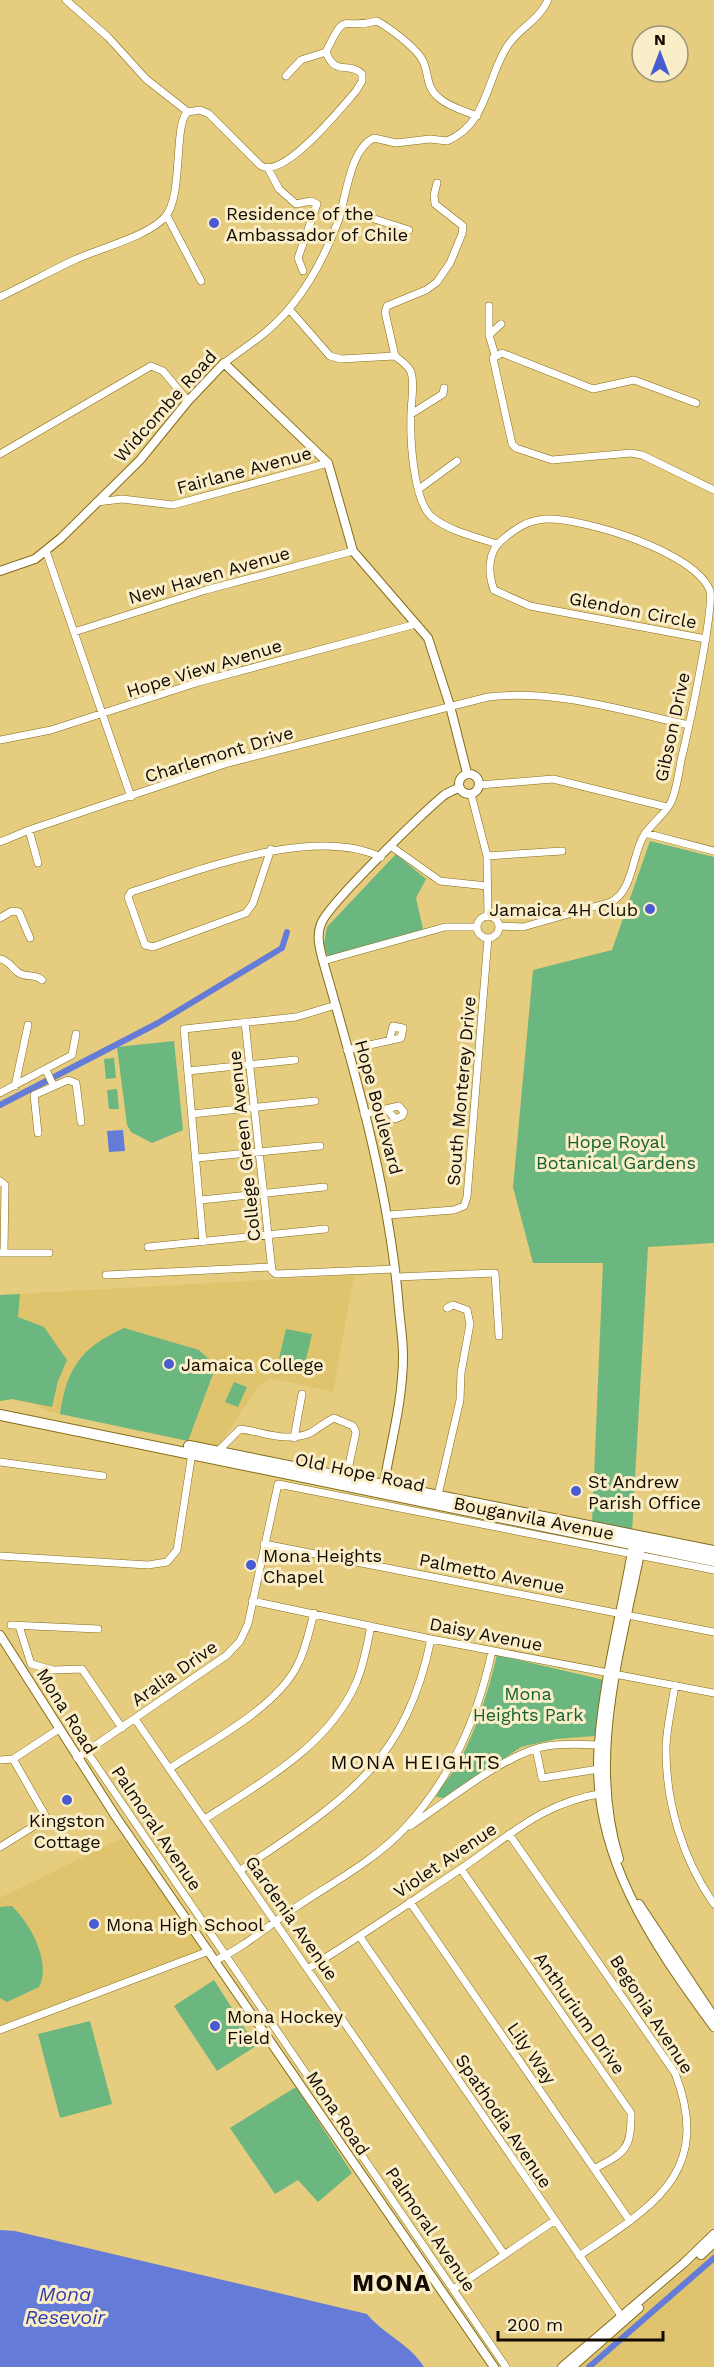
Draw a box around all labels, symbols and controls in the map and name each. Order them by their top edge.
north arrow [630,24,690,84]
text: N [654,30,666,49]
place label: Residence of the Ambassador of Chile [226,203,408,245]
marker: Residence of the Ambassador of Chile [207,216,221,230]
street label: Widcombe Road [109,346,221,466]
street label: Fairlane Avenue [174,442,314,498]
street label: New Haven Avenue [126,542,292,608]
street label: Glendon Circle [567,587,699,633]
street label: Hope View Avenue [124,634,284,702]
street label: Gibson Drive [650,670,694,784]
street label: Charlemont Drive [142,721,296,787]
place label: Jamaica 4H Club [489,899,638,920]
marker: Jamaica 4H Club [643,902,657,916]
street label: South Monterey Drive [442,995,480,1187]
street label: Hope Boulevard [351,1037,407,1177]
street label: College Green Avenue [224,1050,264,1242]
park label: Hope Royal Botanical Gardens [536,1131,696,1173]
place label: Jamaica College [181,1354,324,1375]
marker: Jamaica College [162,1357,176,1371]
street label: Old Hope Road [293,1448,427,1496]
place label: St Andrew Parish Office [588,1471,701,1513]
marker: St Andrew Parish Office [569,1484,583,1498]
street label: Bouganvila Avenue [452,1492,616,1544]
place label: Mona Heights Chapel [263,1545,382,1587]
street label: Palmetto Avenue [417,1549,567,1597]
marker: Mona Heights Chapel [244,1558,258,1572]
street label: Daisy Avenue [428,1613,544,1655]
street label: Aralia Drive [127,1636,221,1710]
street label: Mona Road [32,1664,102,1758]
park label: Mona Heights Park [473,1683,583,1725]
district label: MONA HEIGHTS [331,1750,501,1774]
street label: Palmoral Avenue [108,1762,206,1894]
marker: Kingston Cottage [60,1793,74,1807]
place label: Kingston Cottage [29,1810,105,1852]
street label: Violet Avenue [390,1818,500,1902]
street label: Gardenia Avenue [241,1852,343,1984]
place label: Mona High School [106,1914,264,1935]
marker: Mona High School [87,1917,101,1931]
street label: Anthurium Drive [530,1948,630,2078]
street label: Begonia Avenue [606,1951,698,2077]
place label: Mona Hockey Field [227,2006,344,2048]
street label: Lily Way [503,2018,561,2089]
marker: Mona Hockey Field [208,2019,222,2033]
street label: Spathodia Avenue [451,2050,557,2192]
street label: Mona Road [302,2067,374,2159]
street label: Palmoral Avenue [382,2163,480,2295]
district label: MONA [352,2269,432,2297]
water label: Mona Resevoir [25,2282,106,2329]
scale bar [498,2304,663,2342]
text: 200 m [507,2314,563,2335]

